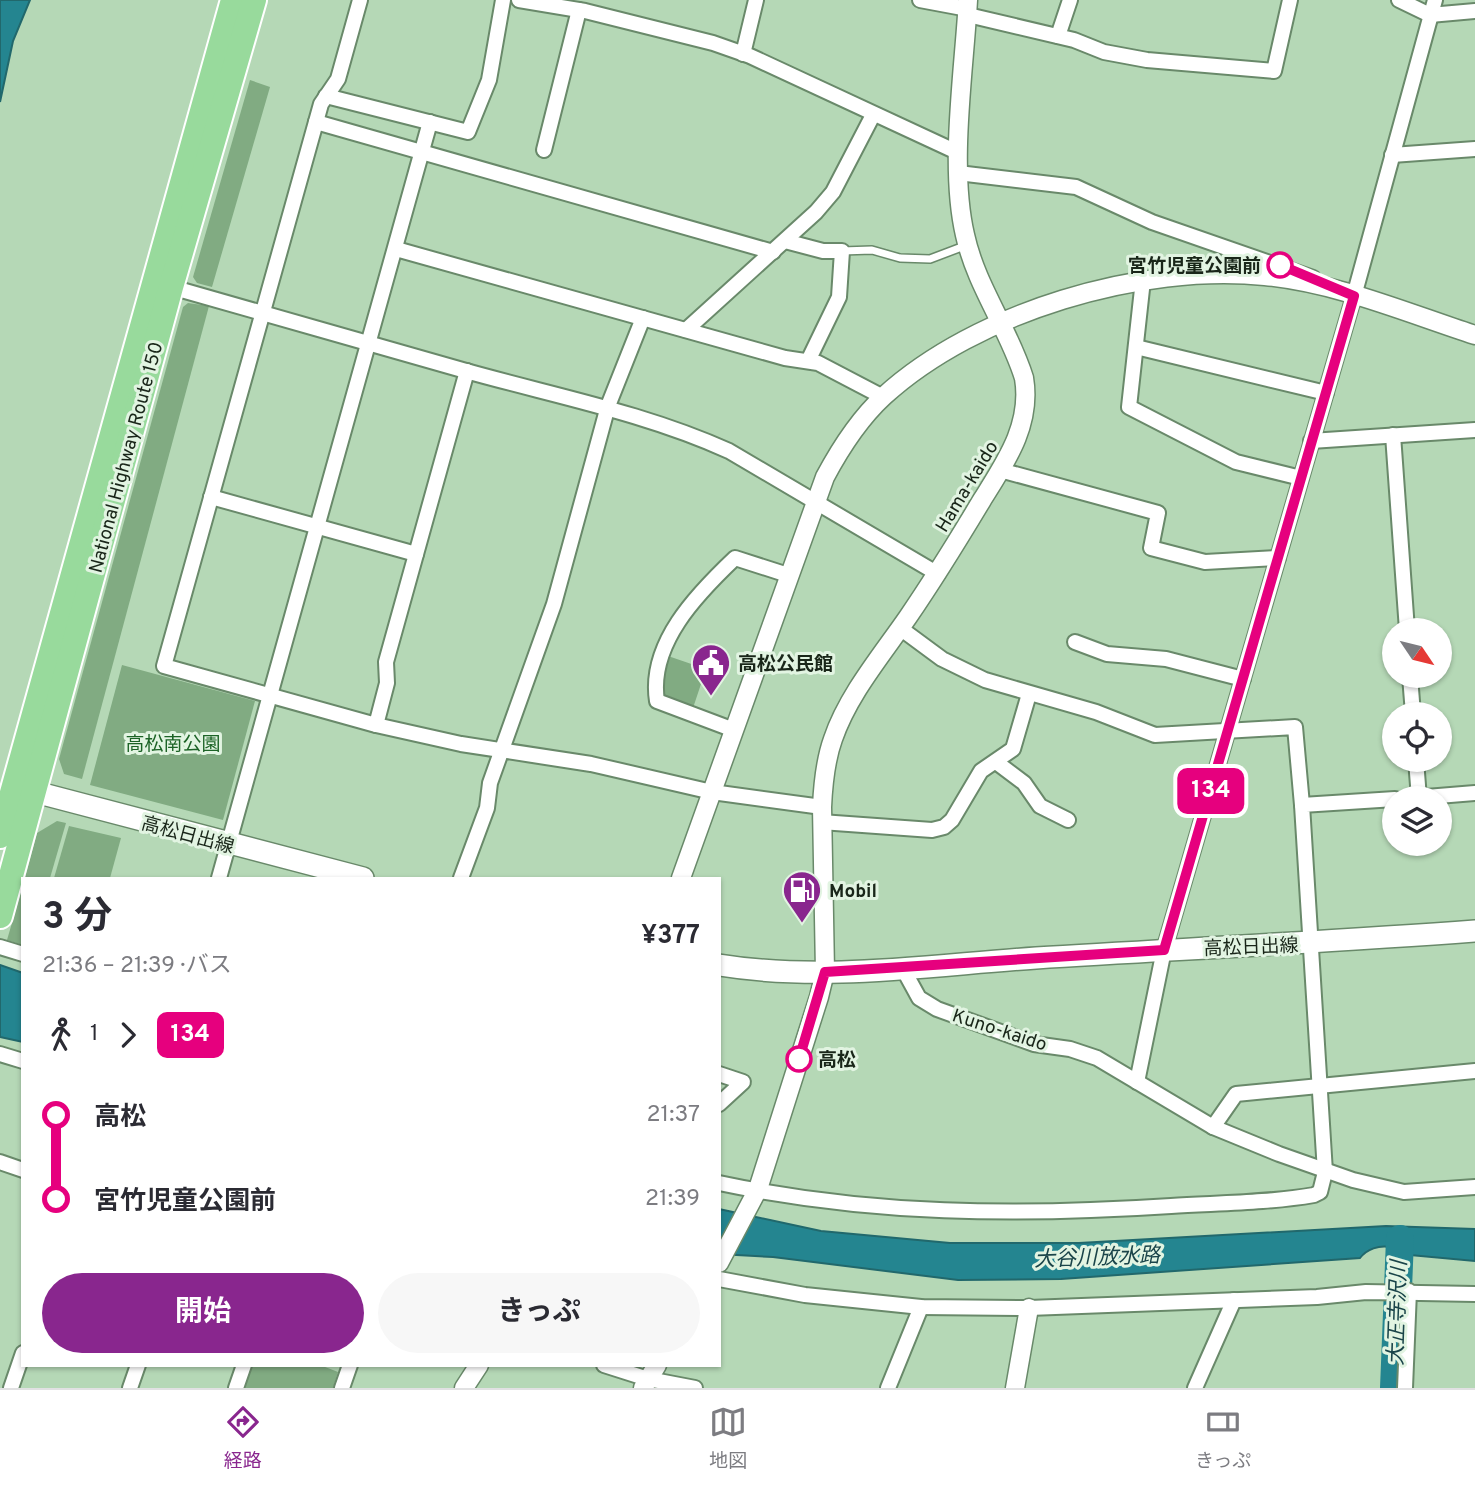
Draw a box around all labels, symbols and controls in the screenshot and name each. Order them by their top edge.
marker: 宮竹児童公園前 [1267,252,1293,278]
place label: 宮竹児童公園前 [1128,255,1261,279]
street label: National Highway Route 150 [84,339,169,576]
street label: Hama-kaido [931,437,1004,537]
north arrow [1382,618,1452,688]
map controls [1382,618,1452,856]
public building icon: 高松公民館 [690,642,732,697]
place label: 高松公民館 [738,653,833,677]
button: locate [1382,702,1452,772]
park label: 高松南公園 [125,733,221,757]
line badge: 134 [1171,768,1251,814]
text: 134 [1191,776,1231,806]
button: layers [1382,786,1452,856]
street label: 高松日出線 [138,812,236,860]
fuel station icon: Mobil [781,869,823,924]
place label: Mobil [829,880,877,904]
text: 3 分 [42,894,112,943]
text: ¥377 [641,920,700,953]
street label: 高松日出線 [1203,934,1299,962]
text: 21:36 – 21:39 · バス [42,952,232,981]
street label: Kuno-kaido [949,1004,1050,1058]
icon: walk [42,1016,80,1054]
icon: forward [109,1016,147,1054]
text: 1 [90,1020,99,1049]
text: 134 [171,1020,210,1050]
marker: 高松 [786,1046,812,1072]
place label: 高松 [818,1049,856,1073]
text: 21:37 [647,1101,700,1130]
text: 高松 [94,1102,146,1135]
text: 21:39 [645,1185,700,1214]
text: 宮竹児童公園前 [94,1186,276,1219]
water label: 大谷川放水路 [1034,1243,1162,1274]
water label: 大正寺沢川 [1383,1258,1414,1366]
button: 開始 [42,1273,364,1353]
button: きっぷ [378,1273,700,1353]
tab: 経路 [224,1403,262,1474]
tab: 地図 [709,1403,747,1474]
tab: きっぷ [1195,1403,1251,1474]

